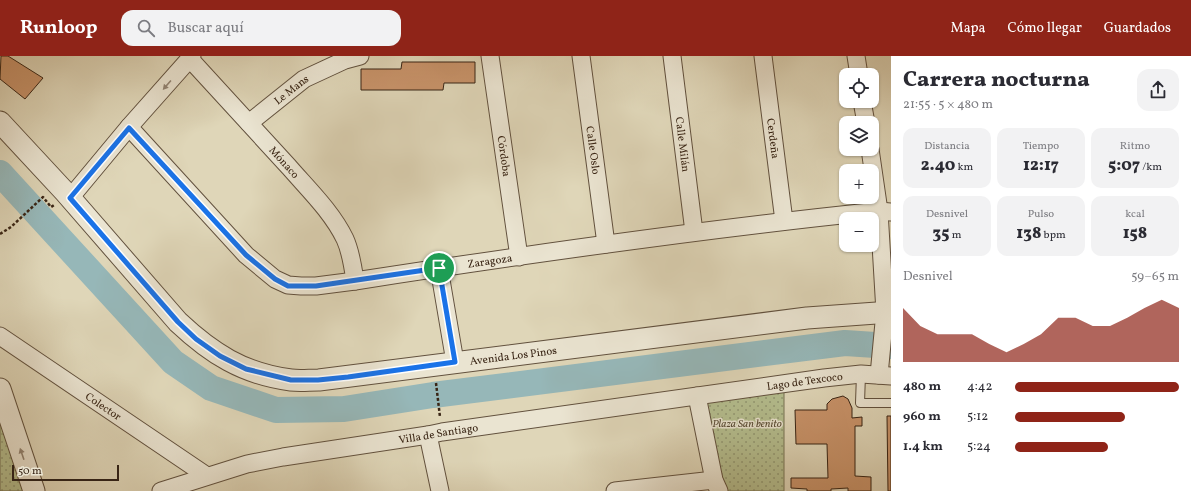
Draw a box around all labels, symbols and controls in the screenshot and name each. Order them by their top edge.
search box [121,10,401,46]
text: Runloop [20,15,97,41]
icon: search [135,17,157,39]
text: Buscar aquí [167,18,244,39]
text: Mapa [951,19,986,38]
text: Cómo llegar [1008,19,1082,38]
text: Guardados [1104,19,1171,38]
text: Carrera nocturna [903,65,1090,96]
map controls [839,68,879,252]
button: locate [839,68,879,108]
button: share [1137,69,1179,111]
street label: Le Mans [272,72,312,109]
one-way arrow [162,80,171,90]
text: 21:55 · 5 × 480 m [903,96,993,114]
street label: Calle Milán [671,116,692,173]
button: layers [839,116,879,156]
street label: Cerdeña [762,117,782,160]
street label: Calle Oslo [581,125,603,176]
street label: Córdoba [493,135,513,178]
text: Distancia [924,139,970,154]
text: Tiempo [1023,139,1059,154]
text: Ritmo [1120,139,1150,154]
street label: Mónaco [265,144,302,183]
text: 2.40 [921,154,955,177]
text: 12:17 [1023,154,1059,177]
text: 5:07 [1108,154,1140,177]
text: km [955,160,973,175]
text: /km [1140,160,1162,175]
button: + [839,164,879,204]
text: Desnivel [926,207,968,222]
text: Pulso [1028,207,1054,222]
text: kcal [1125,207,1145,222]
button: − [839,212,879,252]
text: 35 [933,222,949,245]
text: 138 [1016,222,1041,245]
text: 158 [1123,222,1147,245]
text: m [949,228,961,243]
text: bpm [1041,228,1066,243]
pin [422,251,456,285]
street label: Zaragoza [467,251,514,273]
icon: arrive [428,257,450,279]
text: Desnivel [903,268,953,286]
text: 59–65 m [1131,268,1179,286]
street label: Avenida Los Pinos [469,344,558,370]
street label: Lago de Texcoco [766,370,844,395]
text: 480 m [903,378,941,396]
text: 4:42 [967,378,993,396]
street label: Colector [82,390,124,425]
text: 960 m [903,408,941,426]
text: 5:12 [967,408,988,426]
park label: Plaza San benito [712,417,782,432]
street label: Villa de Santiago [398,421,480,448]
text: 1.4 km [903,438,943,456]
text: 5:24 [967,438,991,456]
one-way arrow [19,448,25,460]
scale bar [12,463,119,482]
text: 50 m [18,464,42,479]

